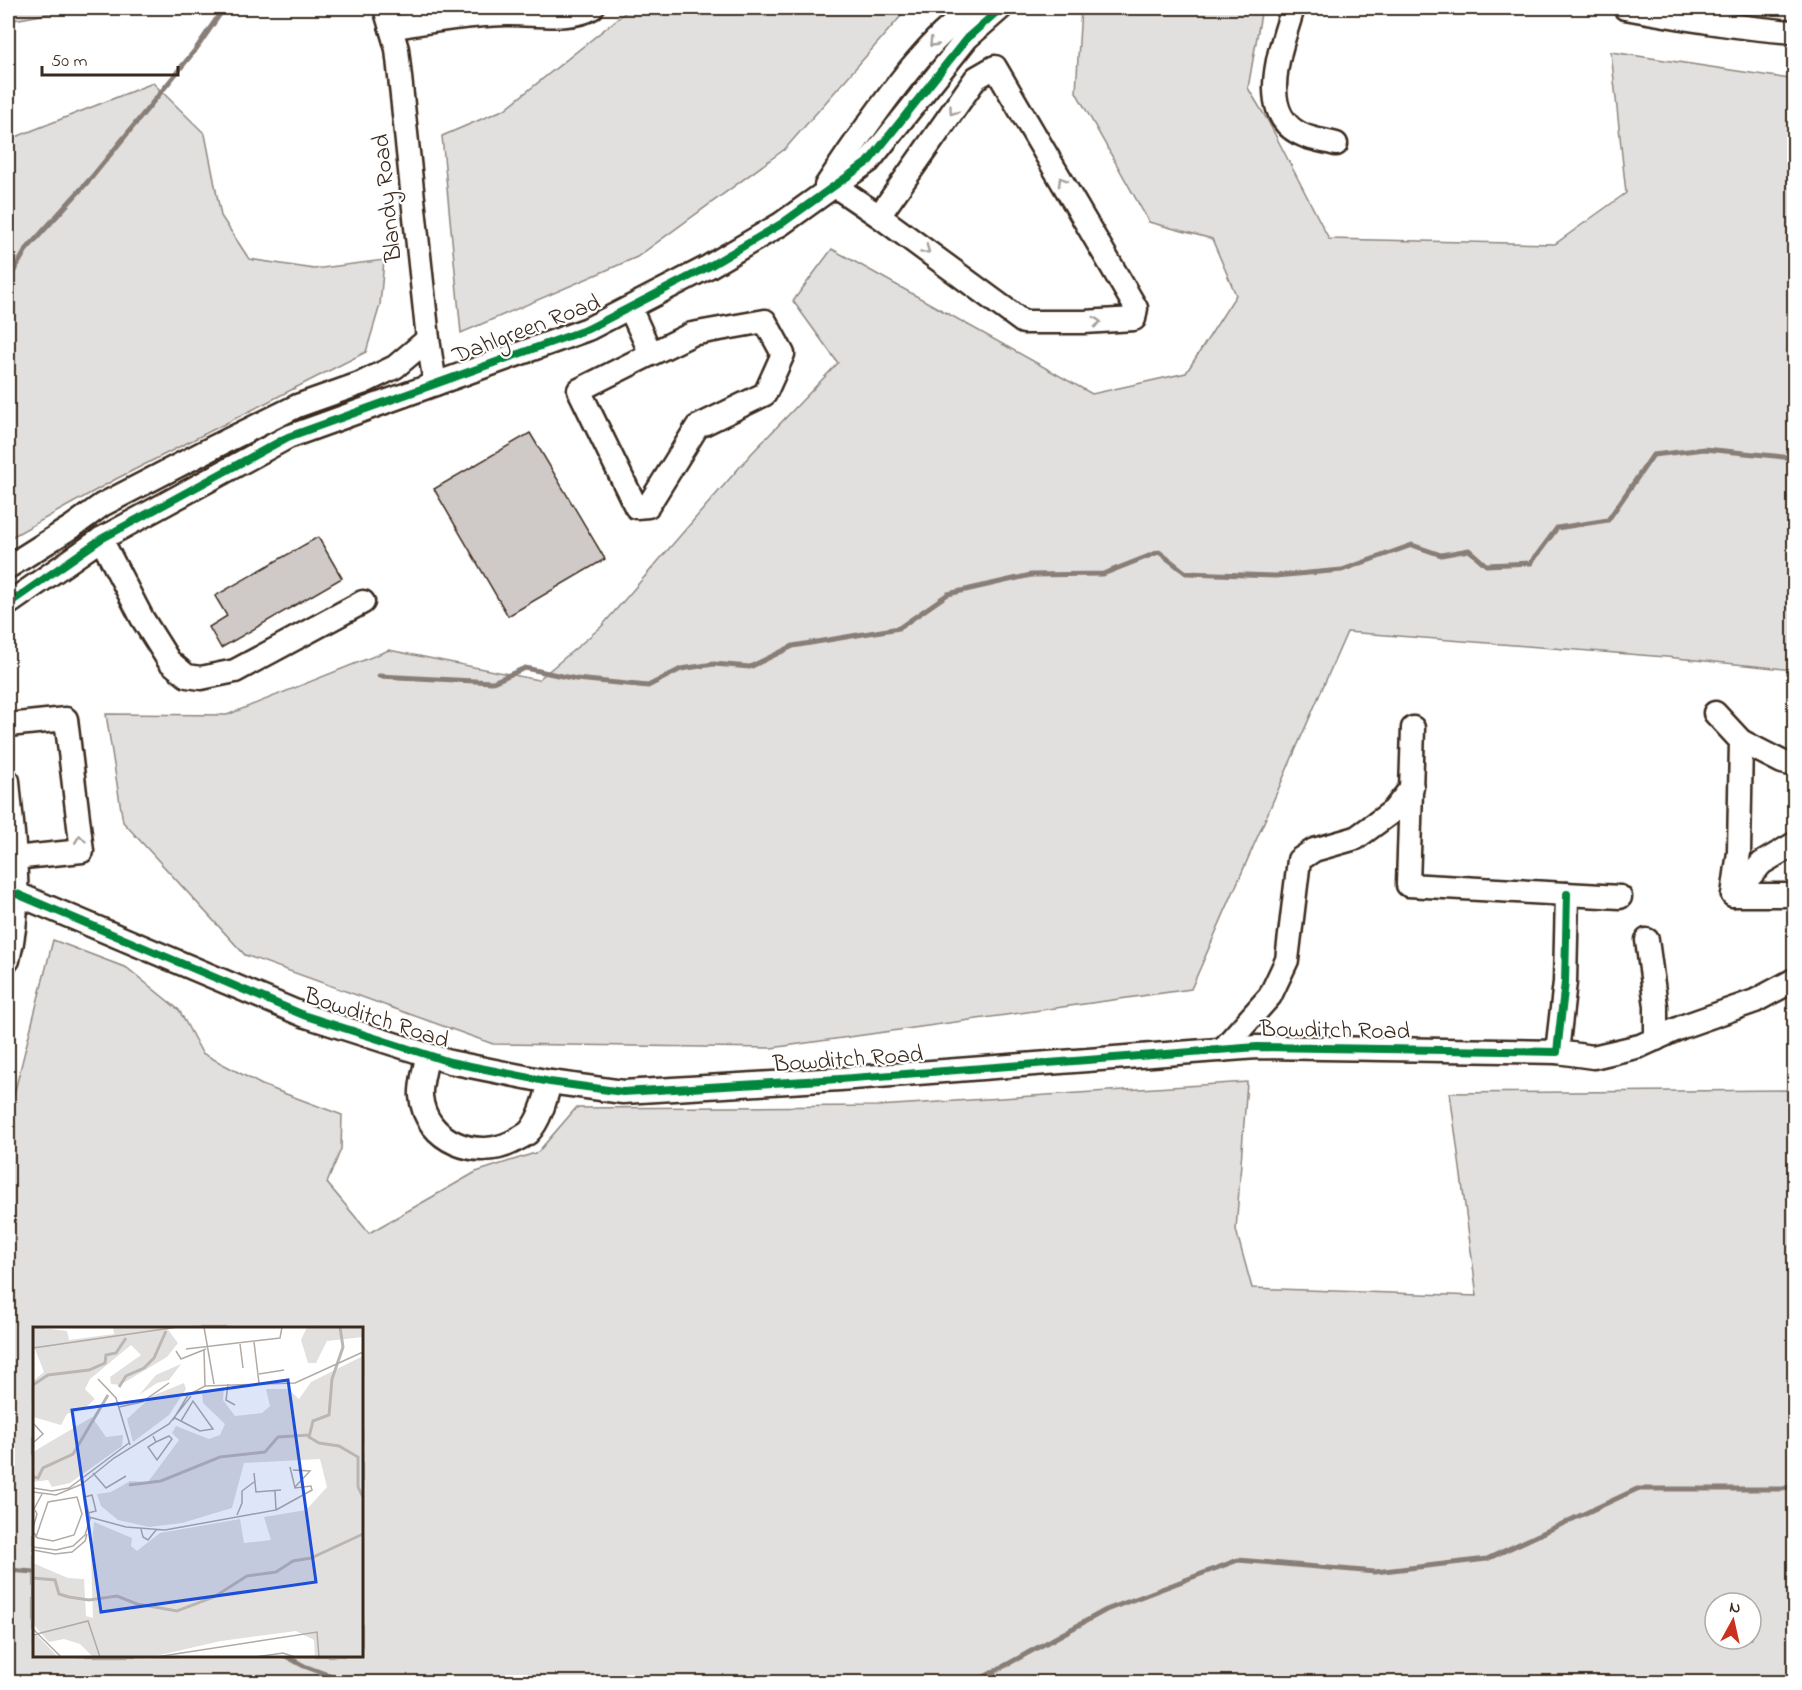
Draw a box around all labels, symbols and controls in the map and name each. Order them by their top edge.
one-way arrow [929,37,940,47]
scale bar [42,39,178,77]
text: 50 m [51,49,88,75]
one-way arrow [949,104,960,115]
street label: Blandy Road [364,131,414,264]
one-way arrow [1058,177,1069,187]
one-way arrow [919,243,930,254]
street label: Dahlgreen Road [447,286,606,375]
one-way arrow [1093,315,1102,328]
one-way arrow [74,835,87,844]
street label: Bowditch Road [298,979,454,1059]
street label: Bowditch Road [1259,1013,1411,1050]
street label: Bowditch Road [771,1038,925,1083]
inset map [33,1327,363,1657]
north arrow [1703,1591,1763,1651]
text: N [1728,1595,1742,1621]

